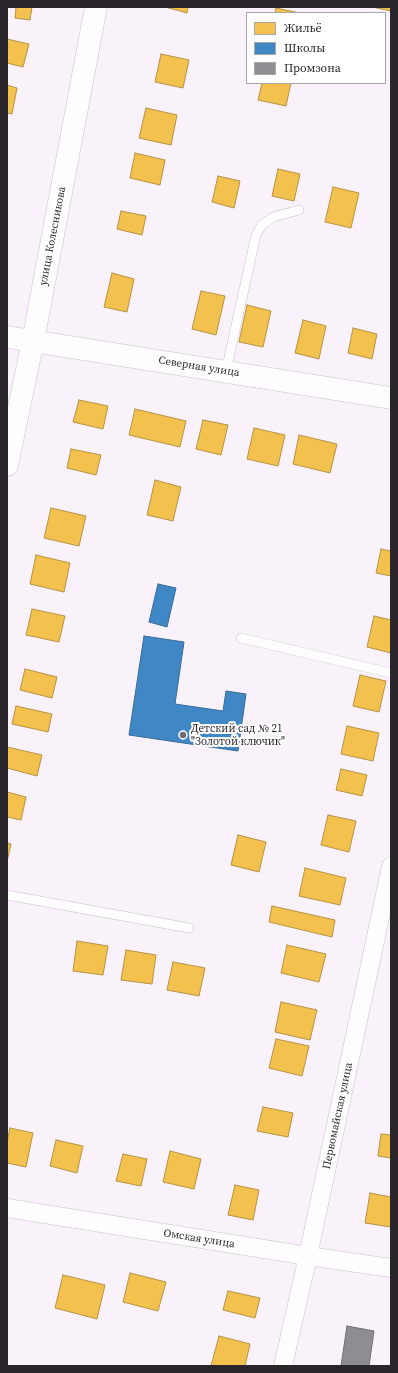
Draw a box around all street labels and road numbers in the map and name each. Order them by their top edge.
street label: улица Колесникова [37,185,69,287]
street label: Северная улица [157,354,241,380]
street label: Первомайская улица [320,1061,356,1171]
street label: Омская улица [162,1227,236,1251]

